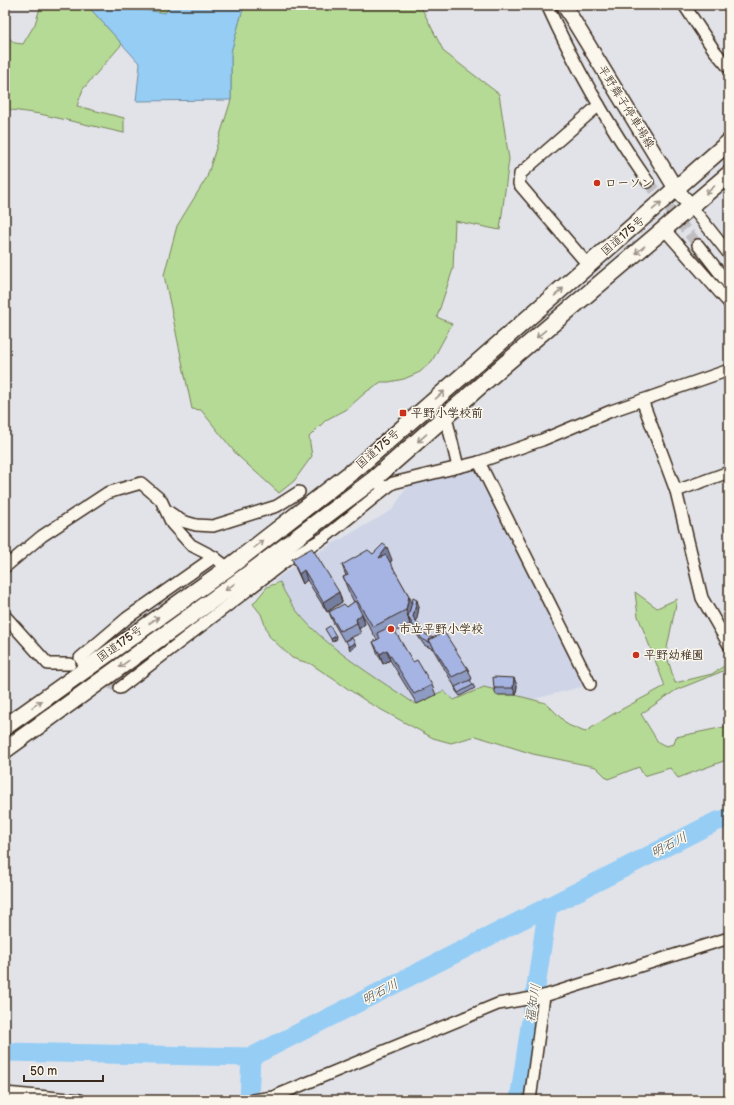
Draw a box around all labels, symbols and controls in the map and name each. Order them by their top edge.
street label: 平野舞子停車場線 [594,62,658,152]
place label: ローソン [605,176,653,191]
marker: ローソン [592,178,602,188]
one-way arrow [705,186,715,195]
one-way arrow [652,202,662,211]
street label: 国道175号 [598,213,648,259]
one-way arrow [635,245,645,254]
one-way arrow [554,287,564,296]
one-way arrow [535,329,546,338]
one-way arrow [434,391,445,400]
place label: 平野小学校前 [411,406,483,421]
marker: 平野小学校前 [398,408,408,418]
street label: 国道175号 [353,426,403,472]
one-way arrow [417,433,427,442]
one-way arrow [253,539,264,548]
one-way arrow [224,583,235,592]
one-way arrow [148,616,159,624]
street label: 国道175号 [94,622,146,666]
place label: 市立平野小学校 [399,622,483,637]
marker: 市立平野小学校 [386,624,396,634]
place label: 平野幼稚園 [644,648,704,663]
marker: 平野幼稚園 [631,650,641,660]
one-way arrow [119,659,130,668]
one-way arrow [31,700,42,708]
water label: 明石川 [648,829,690,861]
water label: 明石川 [359,976,401,1008]
water label: 福知川 [522,982,544,1024]
scale bar [24,1057,103,1083]
text: 50 m [30,1064,57,1079]

